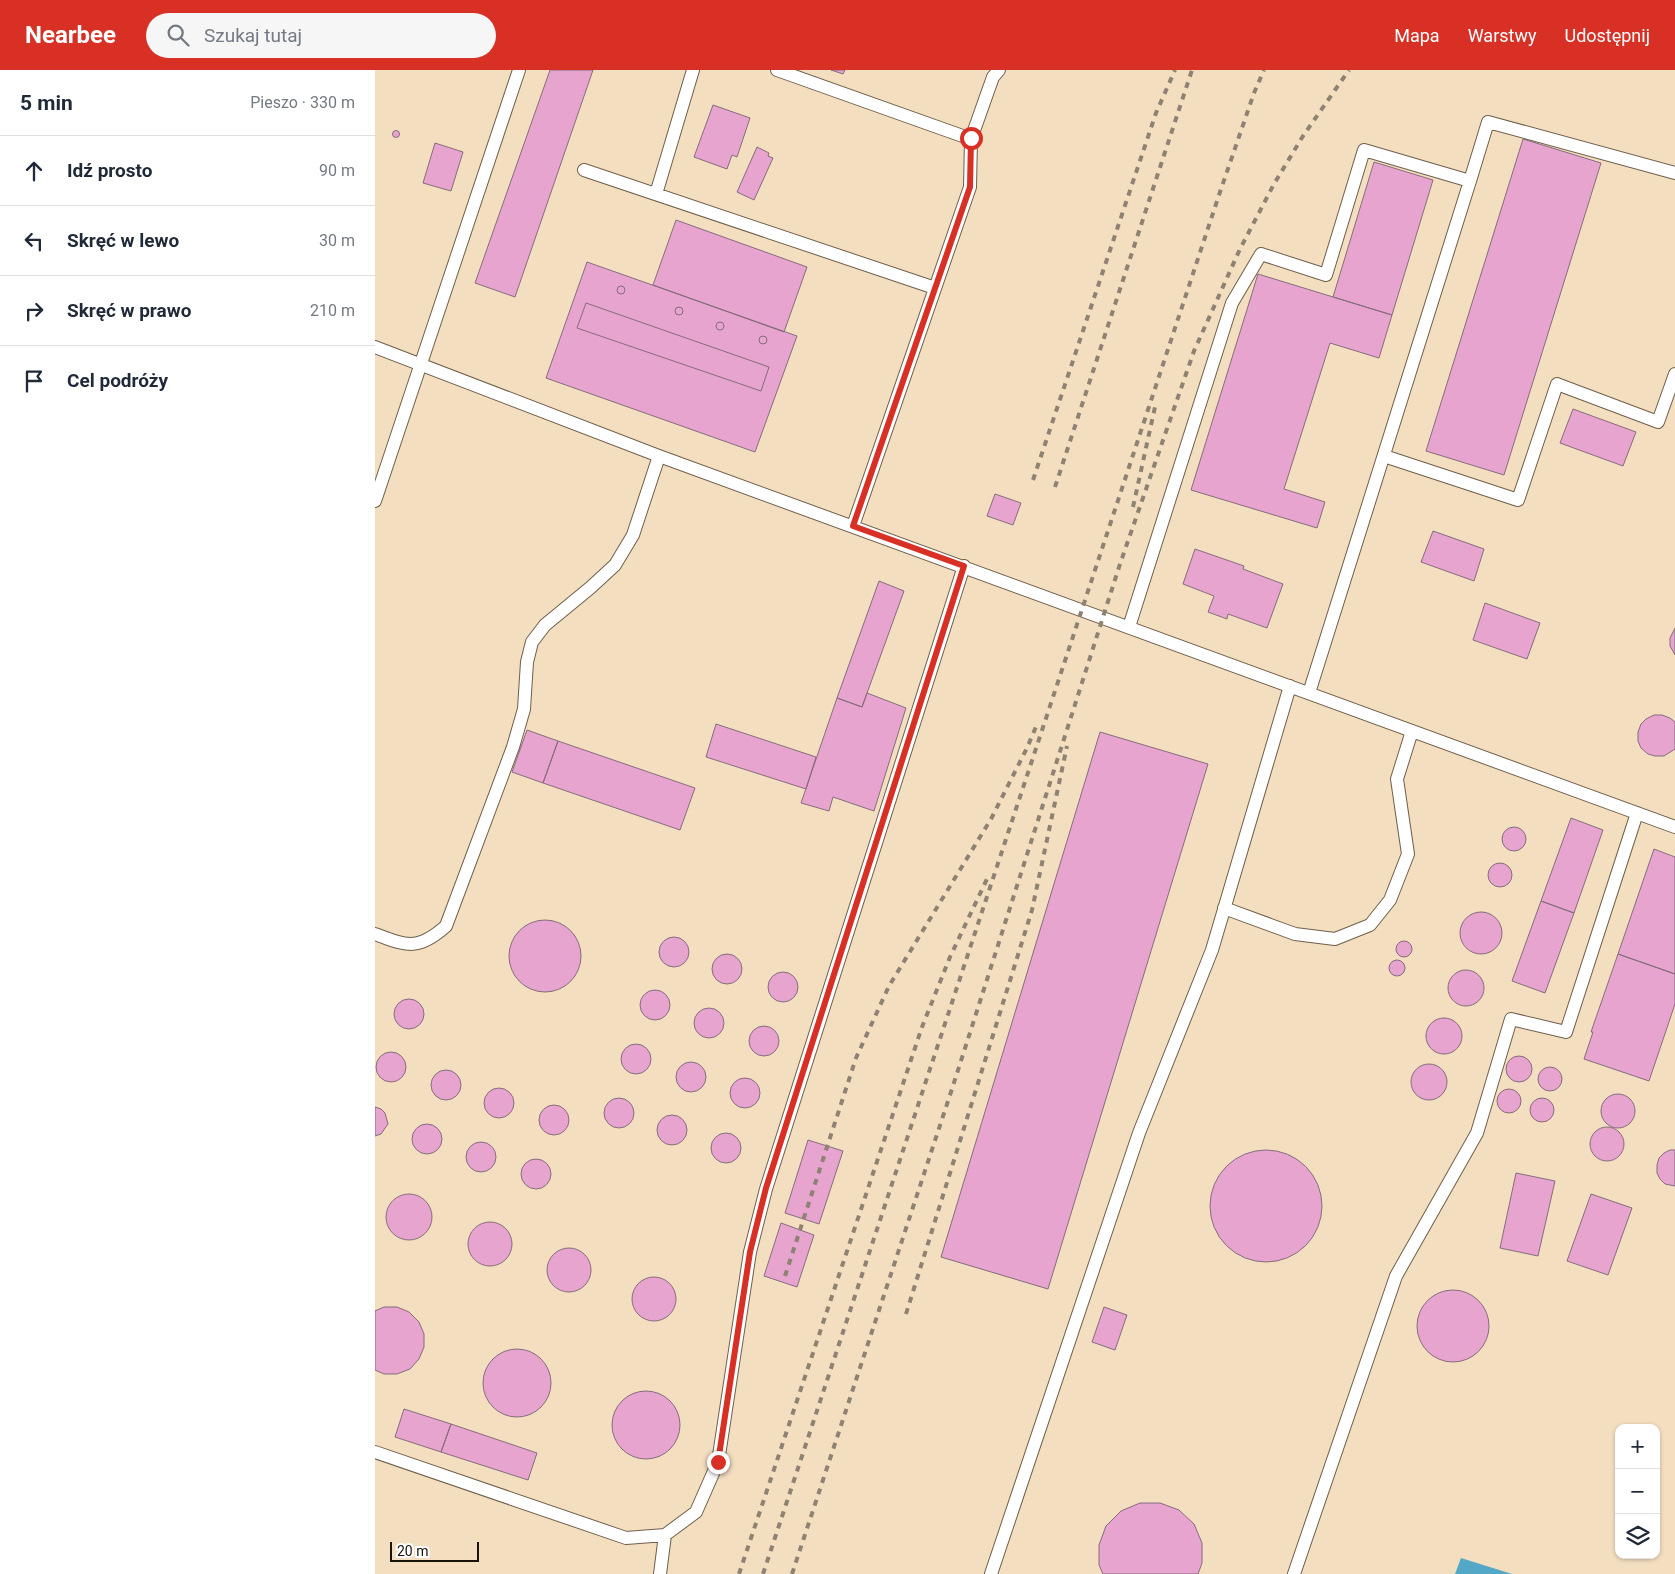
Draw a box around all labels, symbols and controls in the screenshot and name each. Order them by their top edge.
search box [146,13,496,58]
text: Nearbee [25,21,116,49]
icon: search [164,21,192,49]
text: Szukaj tutaj [204,24,302,47]
text: Mapa [1394,25,1440,46]
text: Warstwy [1468,25,1536,46]
text: Udostępnij [1564,25,1650,46]
text: 5 min [20,91,73,115]
text: Pieszo · 330 m [250,93,355,112]
route start [960,127,983,150]
icon: ahead [20,157,48,185]
text: Idź prosto [67,159,152,182]
text: 90 m [319,161,355,180]
icon: left [20,227,48,255]
text: Skręć w lewo [67,229,179,252]
text: 30 m [319,231,355,250]
icon: right [20,297,48,325]
text: Skręć w prawo [67,299,191,322]
text: 210 m [310,301,355,320]
icon: arrive [20,367,48,395]
text: Cel podróży [67,369,168,392]
map controls [1615,1424,1660,1559]
button: + [1615,1424,1660,1469]
route end [707,1451,730,1474]
button: − [1615,1469,1660,1514]
button: layers [1615,1514,1660,1559]
scale bar [390,1539,479,1562]
text: 20 m [397,1543,429,1559]

